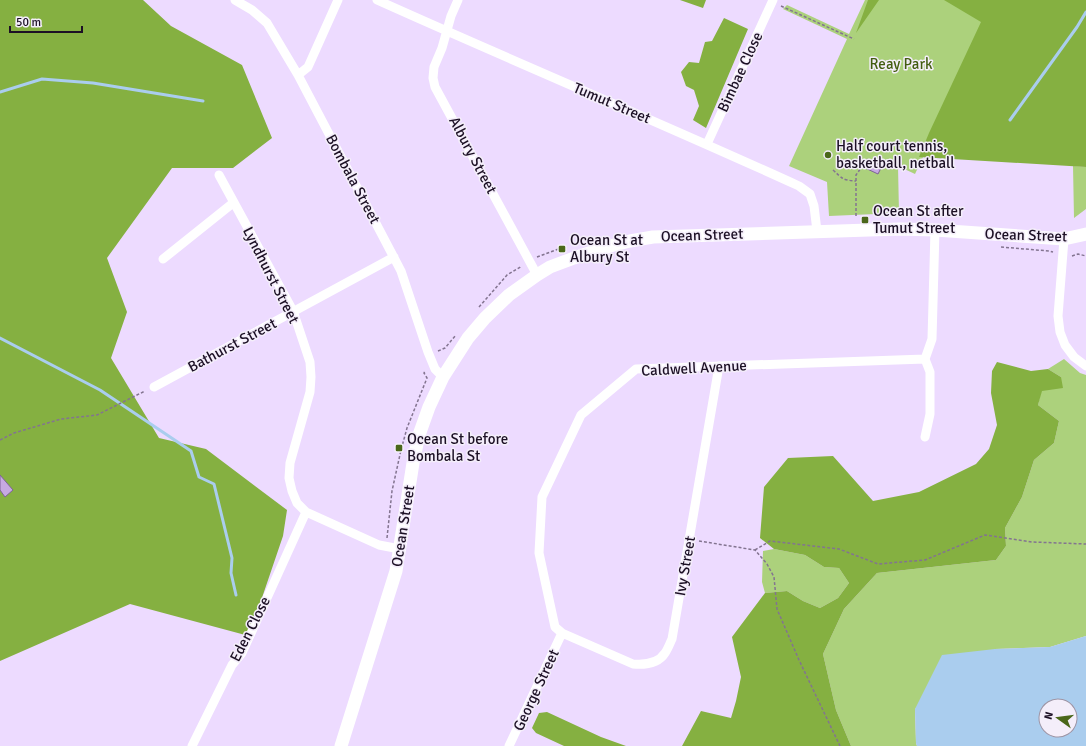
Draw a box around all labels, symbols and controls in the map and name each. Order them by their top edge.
scale bar [10,8,82,34]
text: 50 m [16,15,41,30]
street label: Bimbae Close [714,29,766,115]
park label: Reay Park [870,55,933,73]
street label: Tumut Street [571,79,653,127]
street label: Albury Street [445,113,501,197]
street label: Bombala Street [322,131,384,227]
place label: Half court tennis, basketball, netball [836,137,955,172]
marker: Half court tennis, basketball, netball [823,150,833,160]
place label: Ocean St after Tumut Street [873,202,964,237]
marker: Ocean St after Tumut Street [860,215,870,225]
street label: Lyndhurst Street [239,224,303,326]
street label: Ocean Street [660,225,744,245]
street label: Ocean Street [984,225,1068,245]
place label: Ocean St at Albury St [570,231,643,266]
marker: Ocean St at Albury St [557,244,567,254]
street label: Bathurst Street [185,314,279,376]
street label: Caldwell Avenue [641,356,747,380]
place label: Ocean St before Bombala St [407,430,508,465]
marker: Ocean St before Bombala St [394,443,404,453]
street label: Ocean Street [388,484,418,568]
street label: Ivy Street [671,535,699,597]
street label: Eden Close [226,594,274,664]
street label: George Street [509,646,563,734]
north arrow [1038,698,1078,738]
text: N [1042,710,1056,721]

